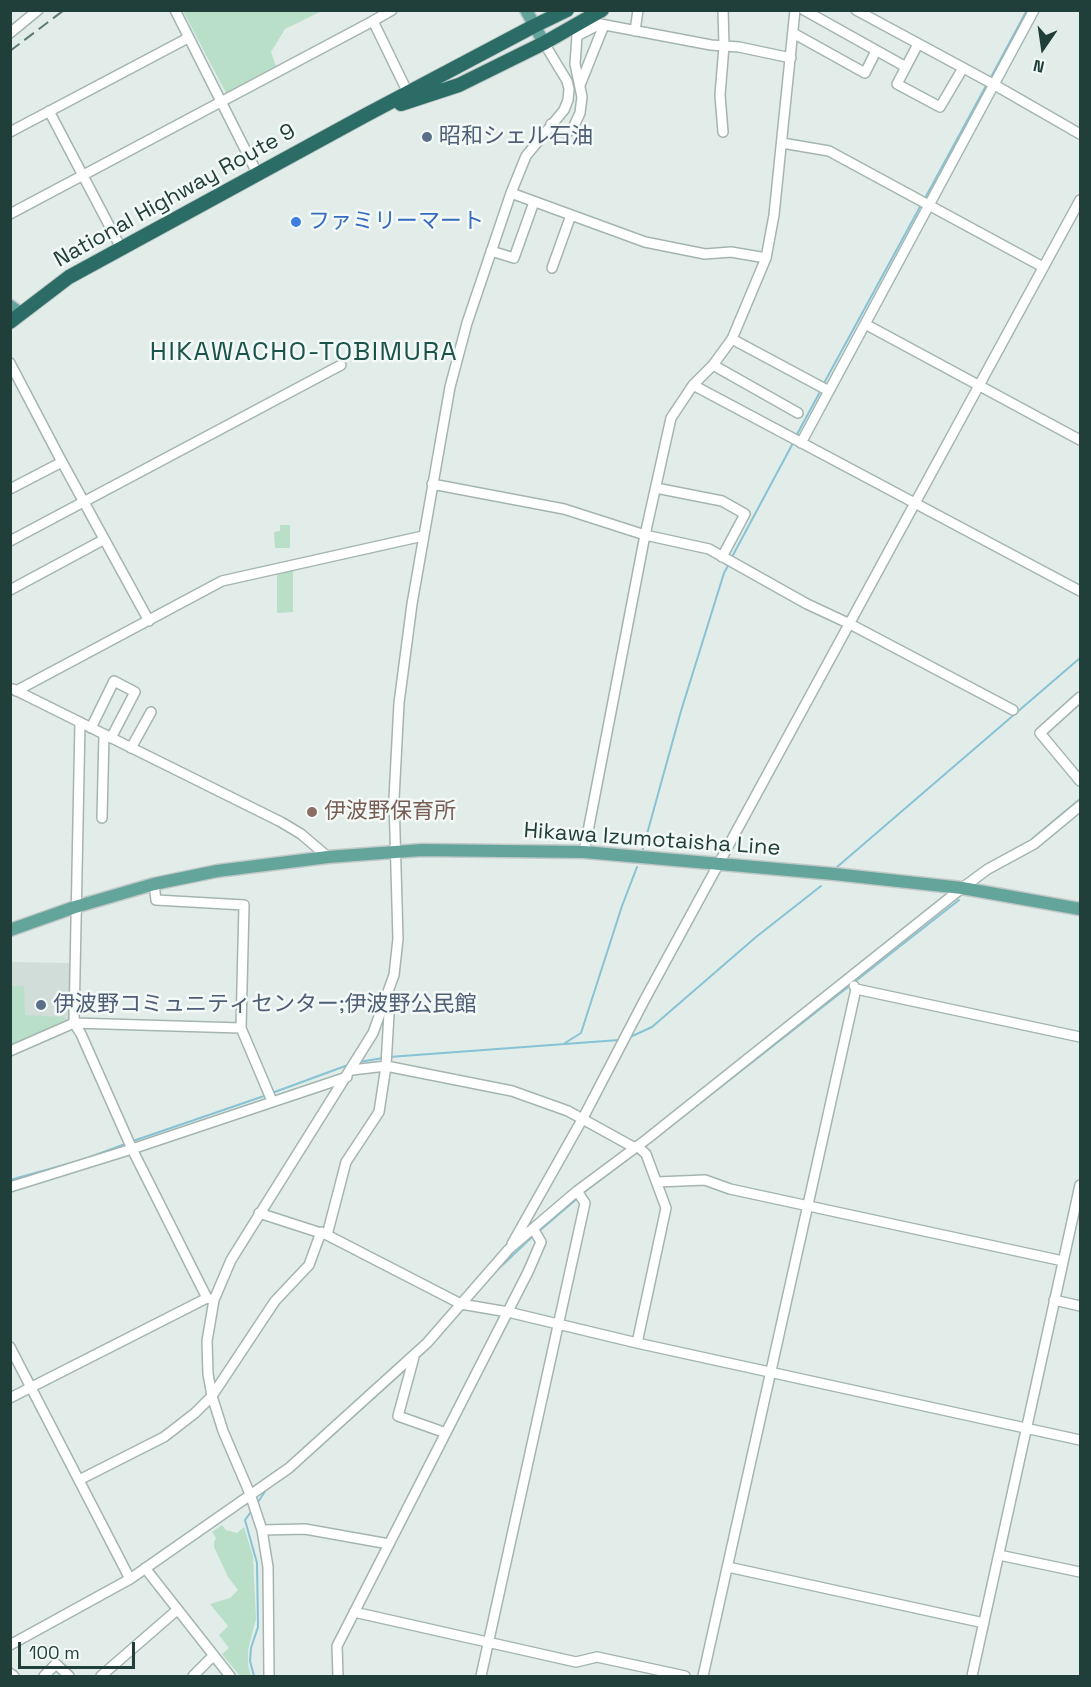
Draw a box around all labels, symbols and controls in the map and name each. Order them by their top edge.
north arrow [1013,18,1073,78]
text: N [1031,55,1046,77]
street label: National Highway Route 9 [50,119,300,273]
place label: 昭和シェル石油 [439,124,593,150]
marker: 昭和シェル石油 [420,130,434,144]
place label: ファミリーマート [308,209,484,235]
marker: ファミリーマート [289,215,303,229]
district label: HIKAWACHO-TOBIMURA [150,337,458,369]
place label: 伊波野保育所 [324,799,456,825]
marker: 伊波野保育所 [305,805,319,819]
street label: Hikawa Izumotaisha Line [523,818,781,862]
place label: 伊波野コミュニティセンター;伊波野公民館 [53,992,477,1018]
marker: 伊波野コミュニティセンター;伊波野公民館 [34,998,48,1012]
scale bar [21,1630,138,1668]
text: 100 m [29,1641,80,1664]

